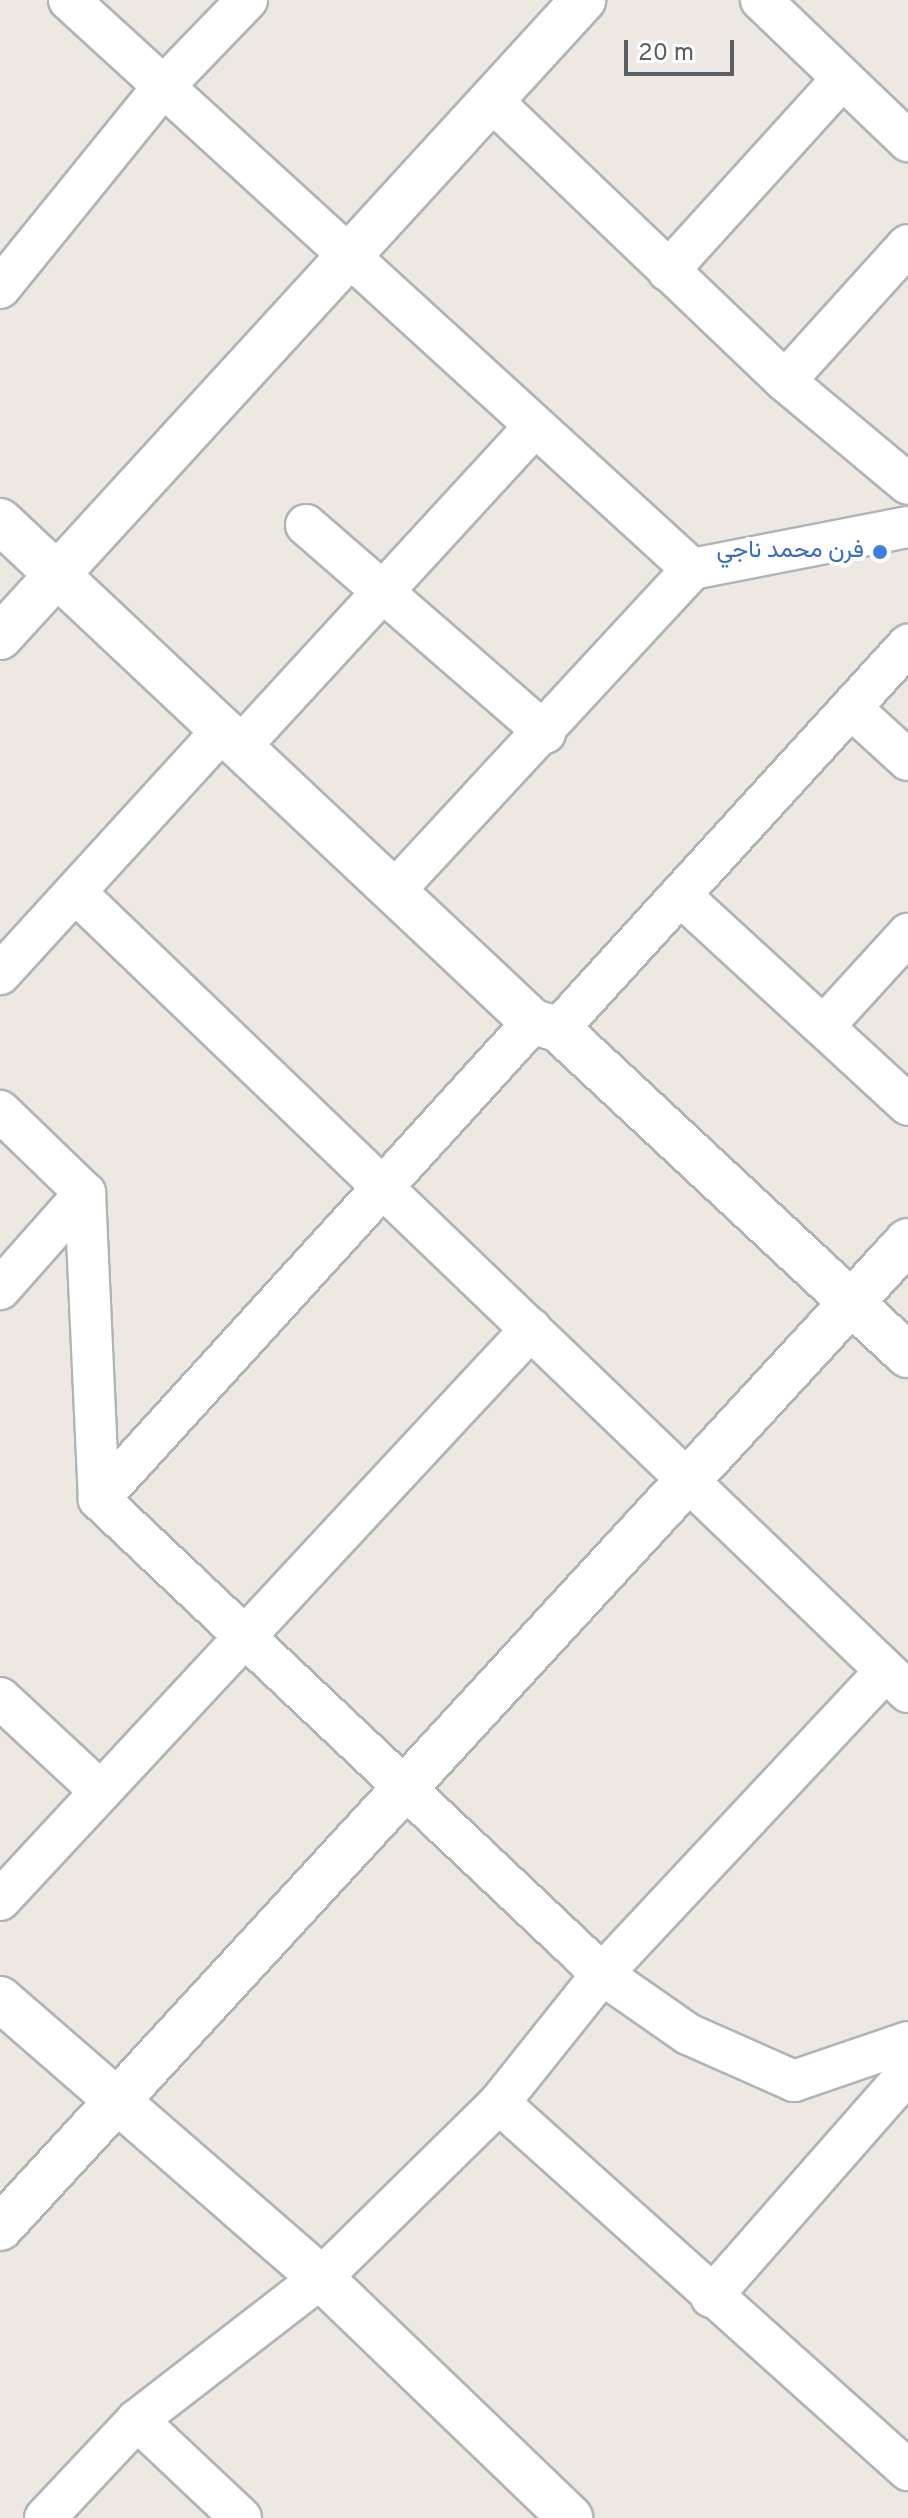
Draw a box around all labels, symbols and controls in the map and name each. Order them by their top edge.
scale bar [628,24,738,74]
text: 20 m [638,39,694,69]
place label: فرن محمد ناجي [716,538,864,566]
marker: فرن محمد ناجي [871,543,889,561]

